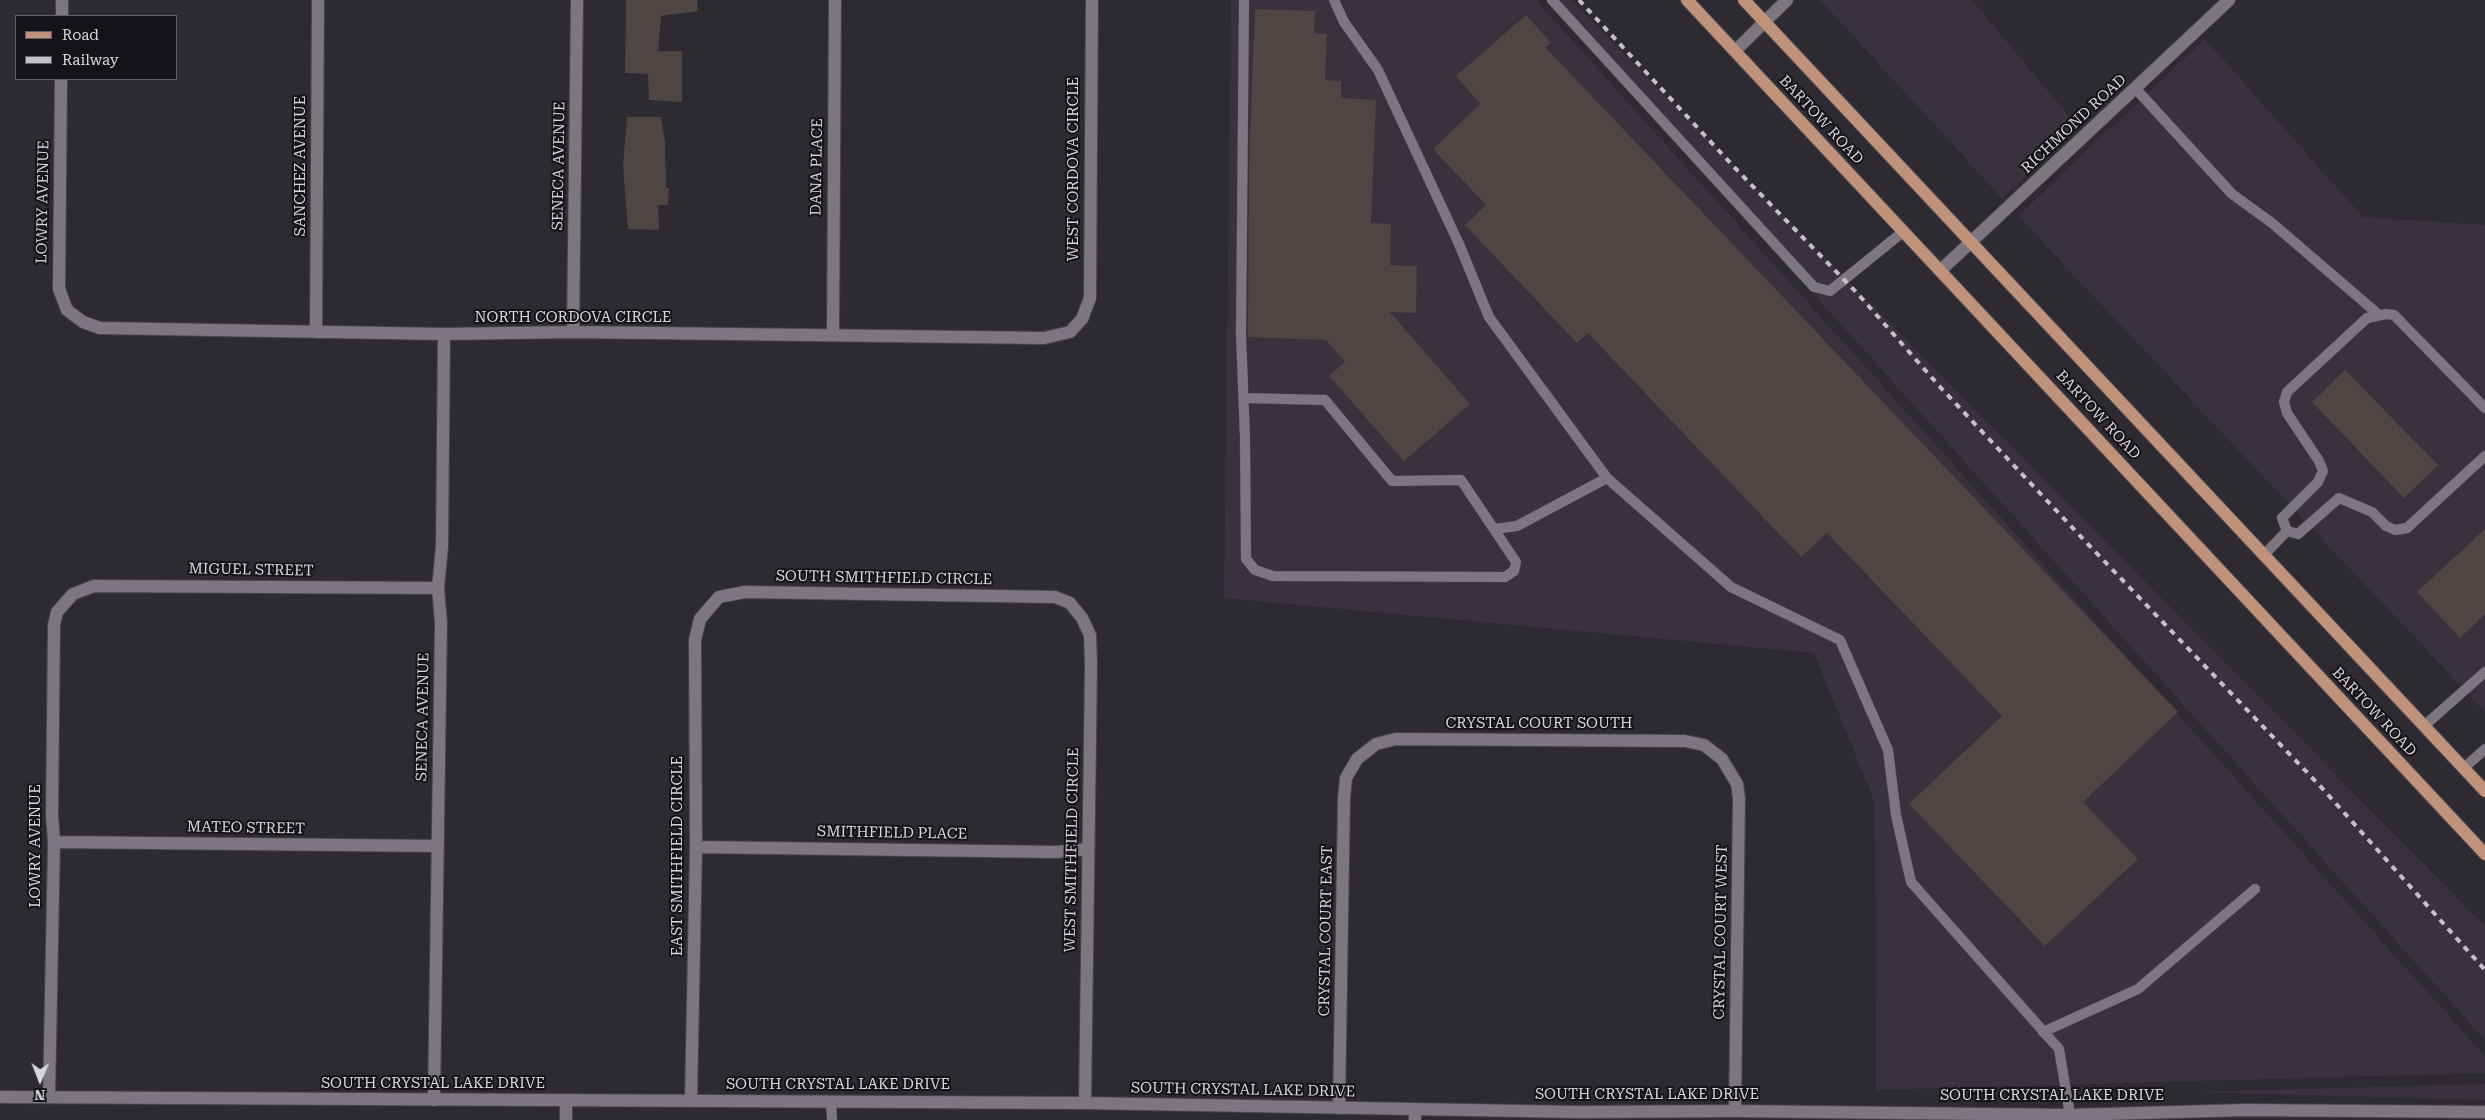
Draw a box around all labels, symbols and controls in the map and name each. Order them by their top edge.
legend [15,15,178,80]
text: Road [62,26,99,44]
text: Railway [62,51,119,69]
street label: RICHMOND ROAD [2018,71,2130,177]
street label: BARTOW ROAD [1775,72,1867,168]
street label: WEST CORDOVA CIRCLE [1065,77,1083,261]
street label: SANCHEZ AVENUE [292,96,310,236]
street label: SENECA AVENUE [549,101,569,231]
street label: DANA PLACE [807,118,827,216]
street label: LOWRY AVENUE [33,140,53,264]
street label: NORTH CORDOVA CIRCLE [475,309,671,327]
street label: BARTOW ROAD [2052,367,2144,463]
street label: MIGUEL STREET [188,560,314,580]
street label: SOUTH SMITHFIELD CIRCLE [776,567,992,589]
street label: SENECA AVENUE [413,652,433,782]
street label: BARTOW ROAD [2328,664,2420,760]
street label: CRYSTAL COURT SOUTH [1445,715,1633,733]
street label: WEST SMITHFIELD CIRCLE [1061,747,1083,953]
street label: EAST SMITHFIELD CIRCLE [669,756,687,956]
street label: LOWRY AVENUE [27,784,45,908]
street label: MATEO STREET [187,818,305,838]
street label: SMITHFIELD PLACE [817,823,967,843]
street label: CRYSTAL COURT WEST [1710,844,1732,1020]
street label: CRYSTAL COURT EAST [1316,845,1336,1017]
north arrow [15,1055,65,1105]
street label: SOUTH CRYSTAL LAKE DRIVE [321,1075,545,1093]
street label: SOUTH CRYSTAL LAKE DRIVE [726,1076,950,1094]
street label: SOUTH CRYSTAL LAKE DRIVE [1131,1079,1355,1101]
street label: SOUTH CRYSTAL LAKE DRIVE [1535,1086,1759,1104]
text: N [34,1087,45,1103]
street label: SOUTH CRYSTAL LAKE DRIVE [1940,1087,2164,1105]

